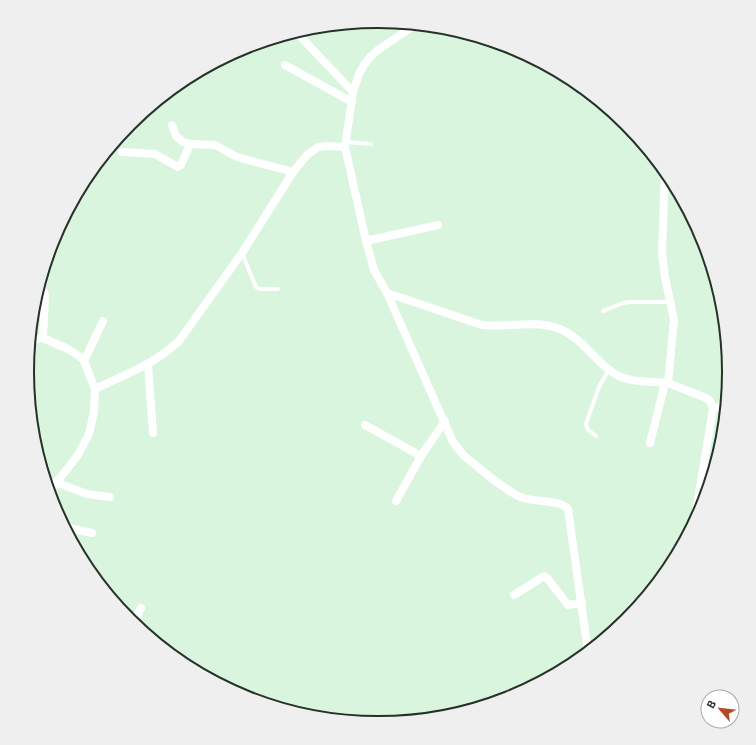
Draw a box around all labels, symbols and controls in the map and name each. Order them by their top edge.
north arrow [700,689,740,729]
text: B [703,698,718,710]

